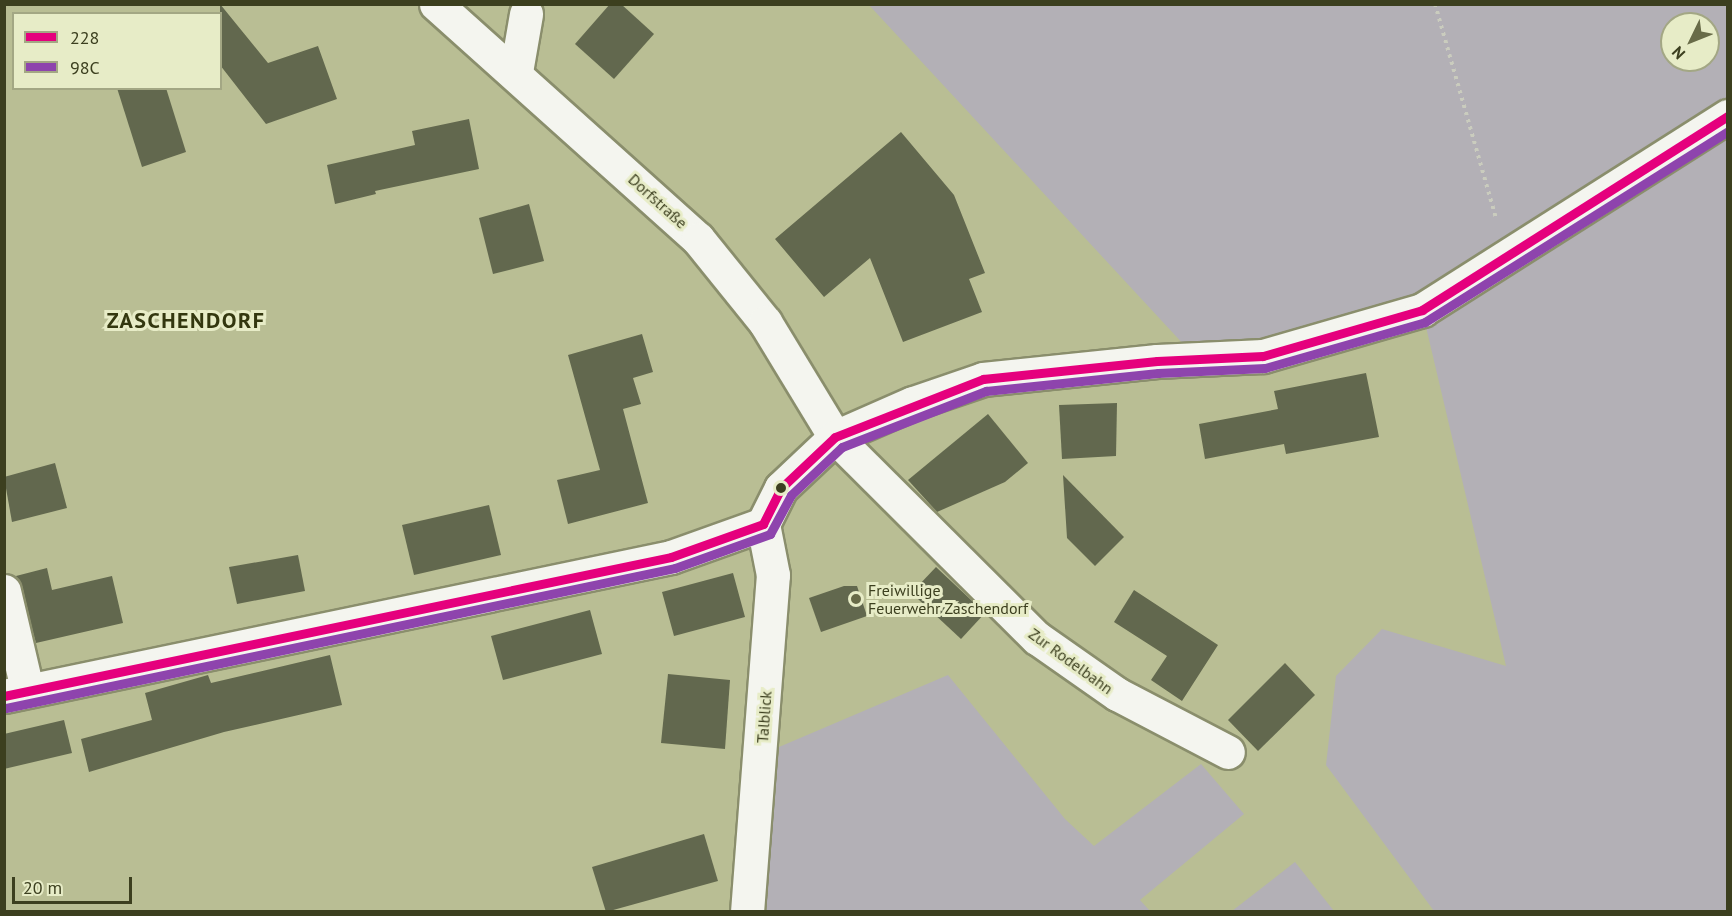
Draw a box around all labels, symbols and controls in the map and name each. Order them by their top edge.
legend [12,12,222,90]
north arrow [1660,12,1720,72]
text: 228 [70,26,99,49]
text: N [1667,42,1689,64]
text: 98C [70,56,100,79]
street label: Dorfstraße [625,170,691,232]
district label: ZASCHENDORF [107,308,265,334]
unlabelled marker [775,482,787,494]
place label: Freiwillige Feuerwehr Zaschendorf [868,580,1028,618]
marker: Freiwillige Feuerwehr Zaschendorf [849,592,863,606]
street label: Zur Rodelbahn [1025,624,1117,698]
street label: Talblick [753,690,775,744]
scale bar [15,865,135,903]
text: 20 m [23,876,62,899]

